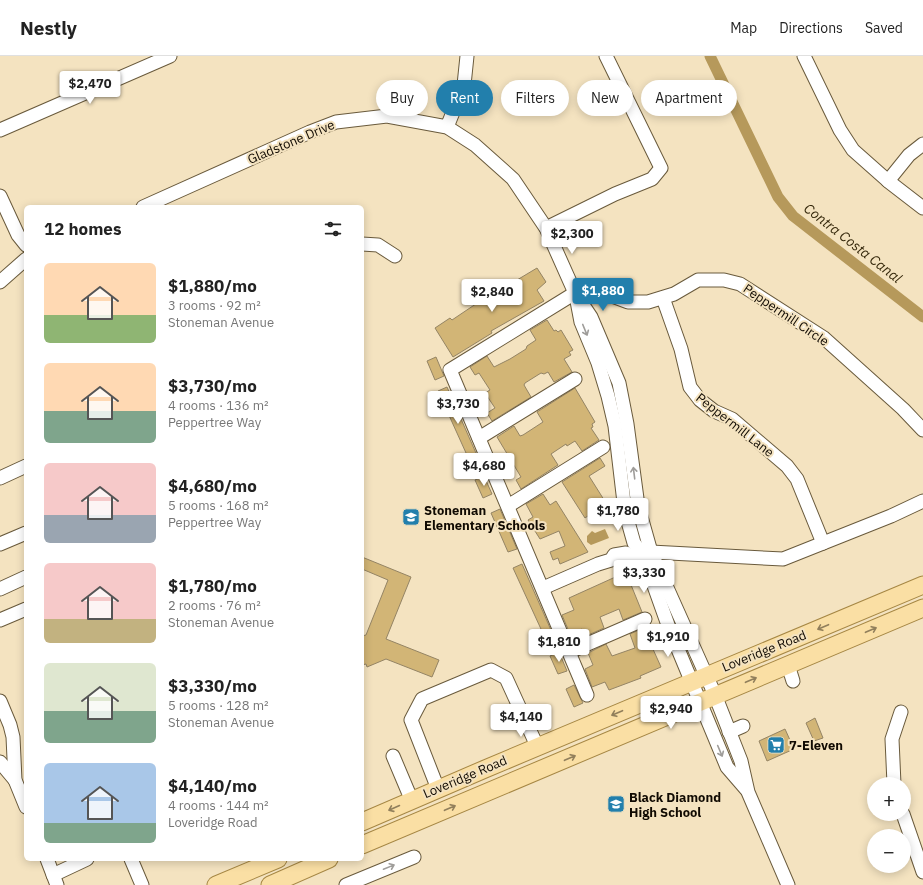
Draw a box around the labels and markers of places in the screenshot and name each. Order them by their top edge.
pin: $2,470 [57,71,123,105]
pin: $2,300 [539,221,605,255]
pin: $1,880 [570,278,636,312]
pin: $2,840 [459,279,525,313]
pin: $3,730 [425,391,491,425]
pin: $4,680 [451,453,517,487]
pin: $1,780 [585,498,651,532]
place label: Stoneman Elementary Schools [424,502,546,534]
school or university icon: Stoneman Elementary Schools [401,507,421,527]
pin: $3,330 [611,560,677,594]
pin: $1,910 [635,624,701,658]
pin: $1,810 [526,629,592,663]
pin: $2,940 [638,696,704,730]
pin: $4,140 [488,704,554,738]
supermarket icon: 7-Eleven [766,735,786,755]
place label: 7-Eleven [789,737,843,754]
place label: Black Diamond High School [629,789,721,821]
school or university icon: Black Diamond High School [606,794,626,814]

